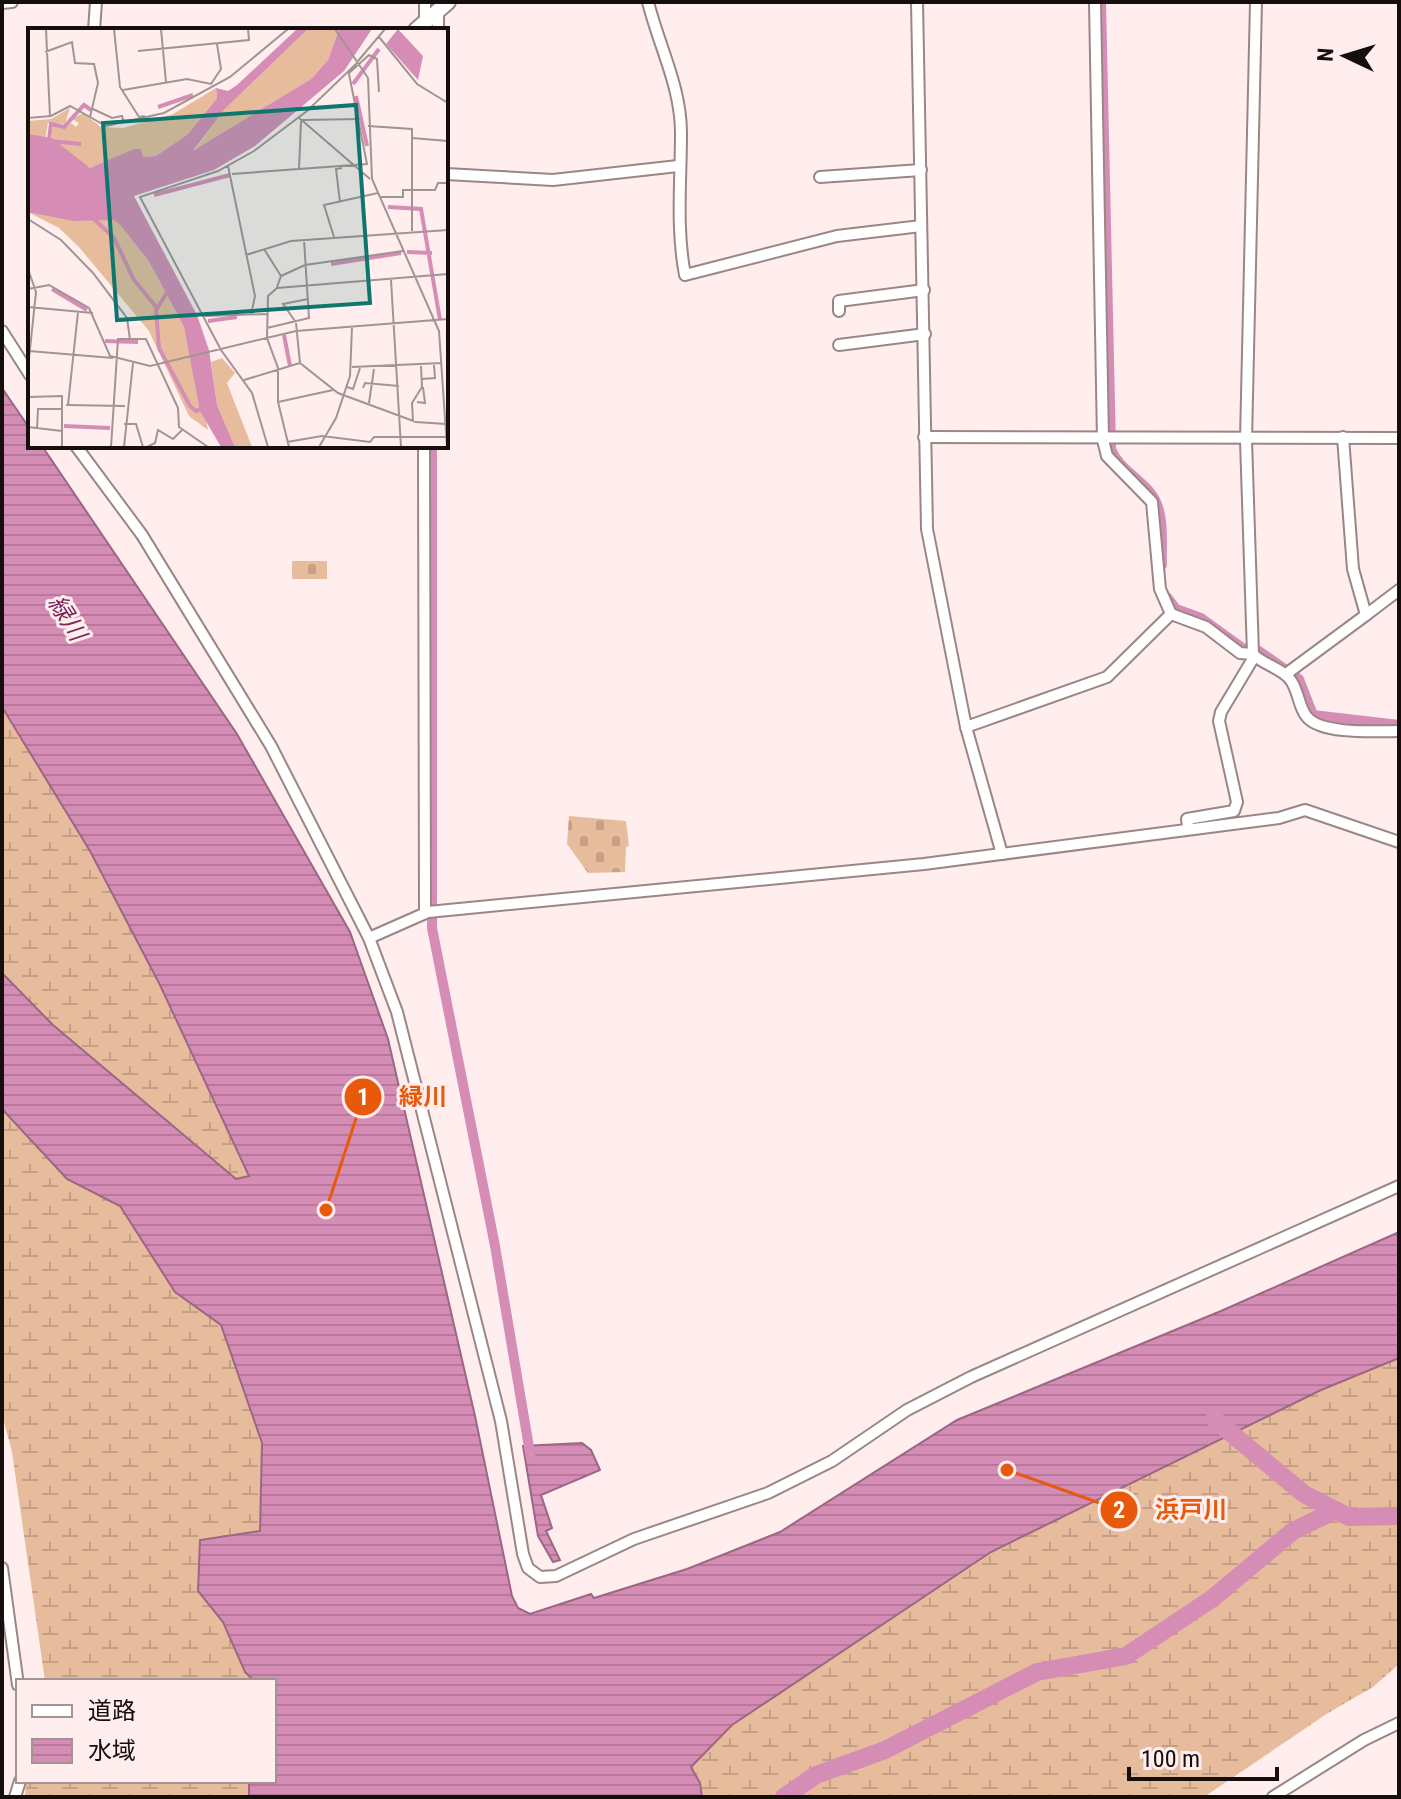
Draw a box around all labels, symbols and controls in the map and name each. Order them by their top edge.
north arrow [1305,16,1385,96]
inset map [28,28,448,448]
text: N [1313,47,1338,62]
water label: 緑川 [42,590,93,648]
callout: 緑川 [343,1073,463,1121]
text: 1 [357,1083,369,1111]
text: 緑川 [399,1083,447,1111]
callout: 浜戸川 [1099,1486,1243,1534]
text: 2 [1113,1496,1125,1524]
text: 浜戸川 [1155,1496,1227,1524]
legend [16,1679,276,1783]
text: 道路 [88,1697,136,1725]
scale bar [1129,1731,1277,1781]
text: 水域 [88,1737,136,1765]
text: 100 m [1141,1745,1200,1773]

